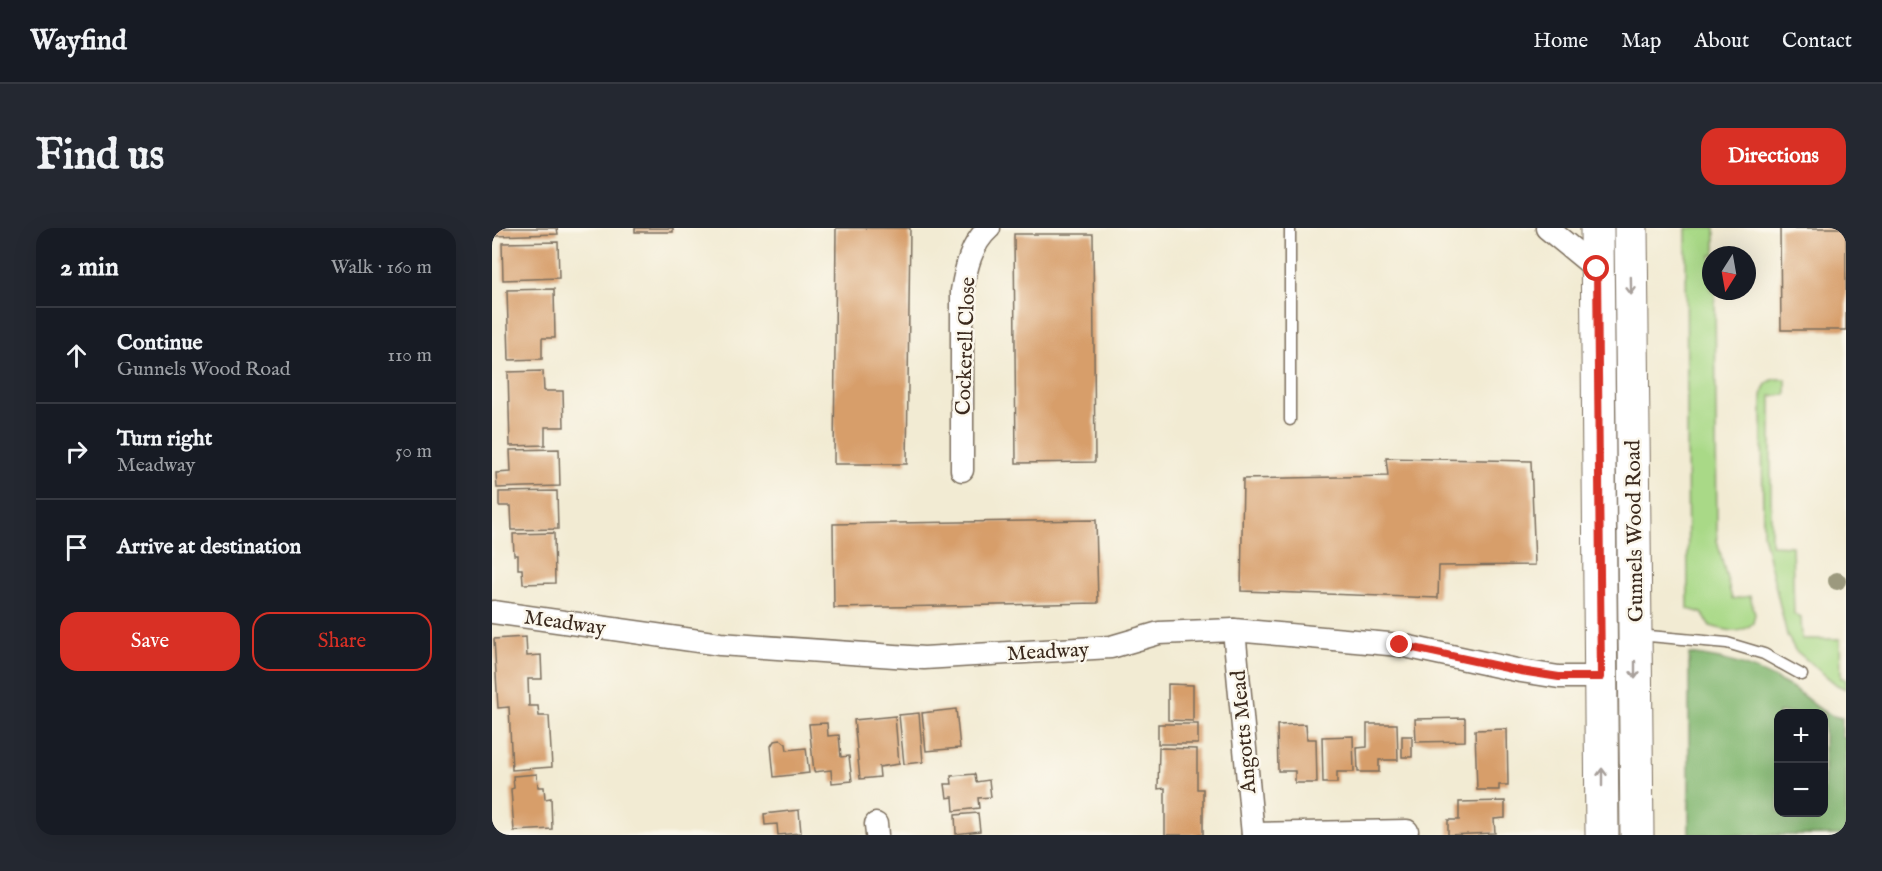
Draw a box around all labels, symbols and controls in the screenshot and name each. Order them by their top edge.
text: Wayfind [30,24,127,59]
text: Home [1533,28,1588,55]
text: Map [1621,28,1661,55]
text: About [1694,28,1749,55]
text: Contact [1782,28,1852,55]
button: Directions [1701,128,1846,185]
text: Find us [36,130,164,183]
north arrow [1702,246,1756,300]
text: 2 min [60,251,119,284]
text: Walk · 160 m [331,255,432,280]
route start [1583,255,1609,281]
street label: Cockerell Close [951,276,982,416]
one-way arrow [1625,276,1637,296]
text: Continue [117,329,203,357]
icon: ahead [60,339,93,372]
text: 110 m [388,343,432,368]
text: Gunnels Wood Road [117,357,290,382]
text: Turn right [117,425,212,453]
icon: right [60,435,93,468]
text: 50 m [395,439,432,464]
street label: Gunnels Wood Road [1620,439,1651,622]
text: Meadway [117,453,195,478]
icon: arrive [60,531,93,564]
text: Arrive at destination [117,533,301,561]
street label: Meadway [522,604,608,643]
button: Save [60,612,240,671]
button: Share [252,612,432,671]
route end [1386,631,1412,657]
street label: Meadway [1006,637,1091,668]
one-way arrow [1629,660,1641,680]
street label: Angotts Mead [1226,668,1263,796]
map controls [1774,709,1828,817]
button: + [1774,709,1828,763]
button: − [1774,763,1828,817]
one-way arrow [1596,767,1608,787]

